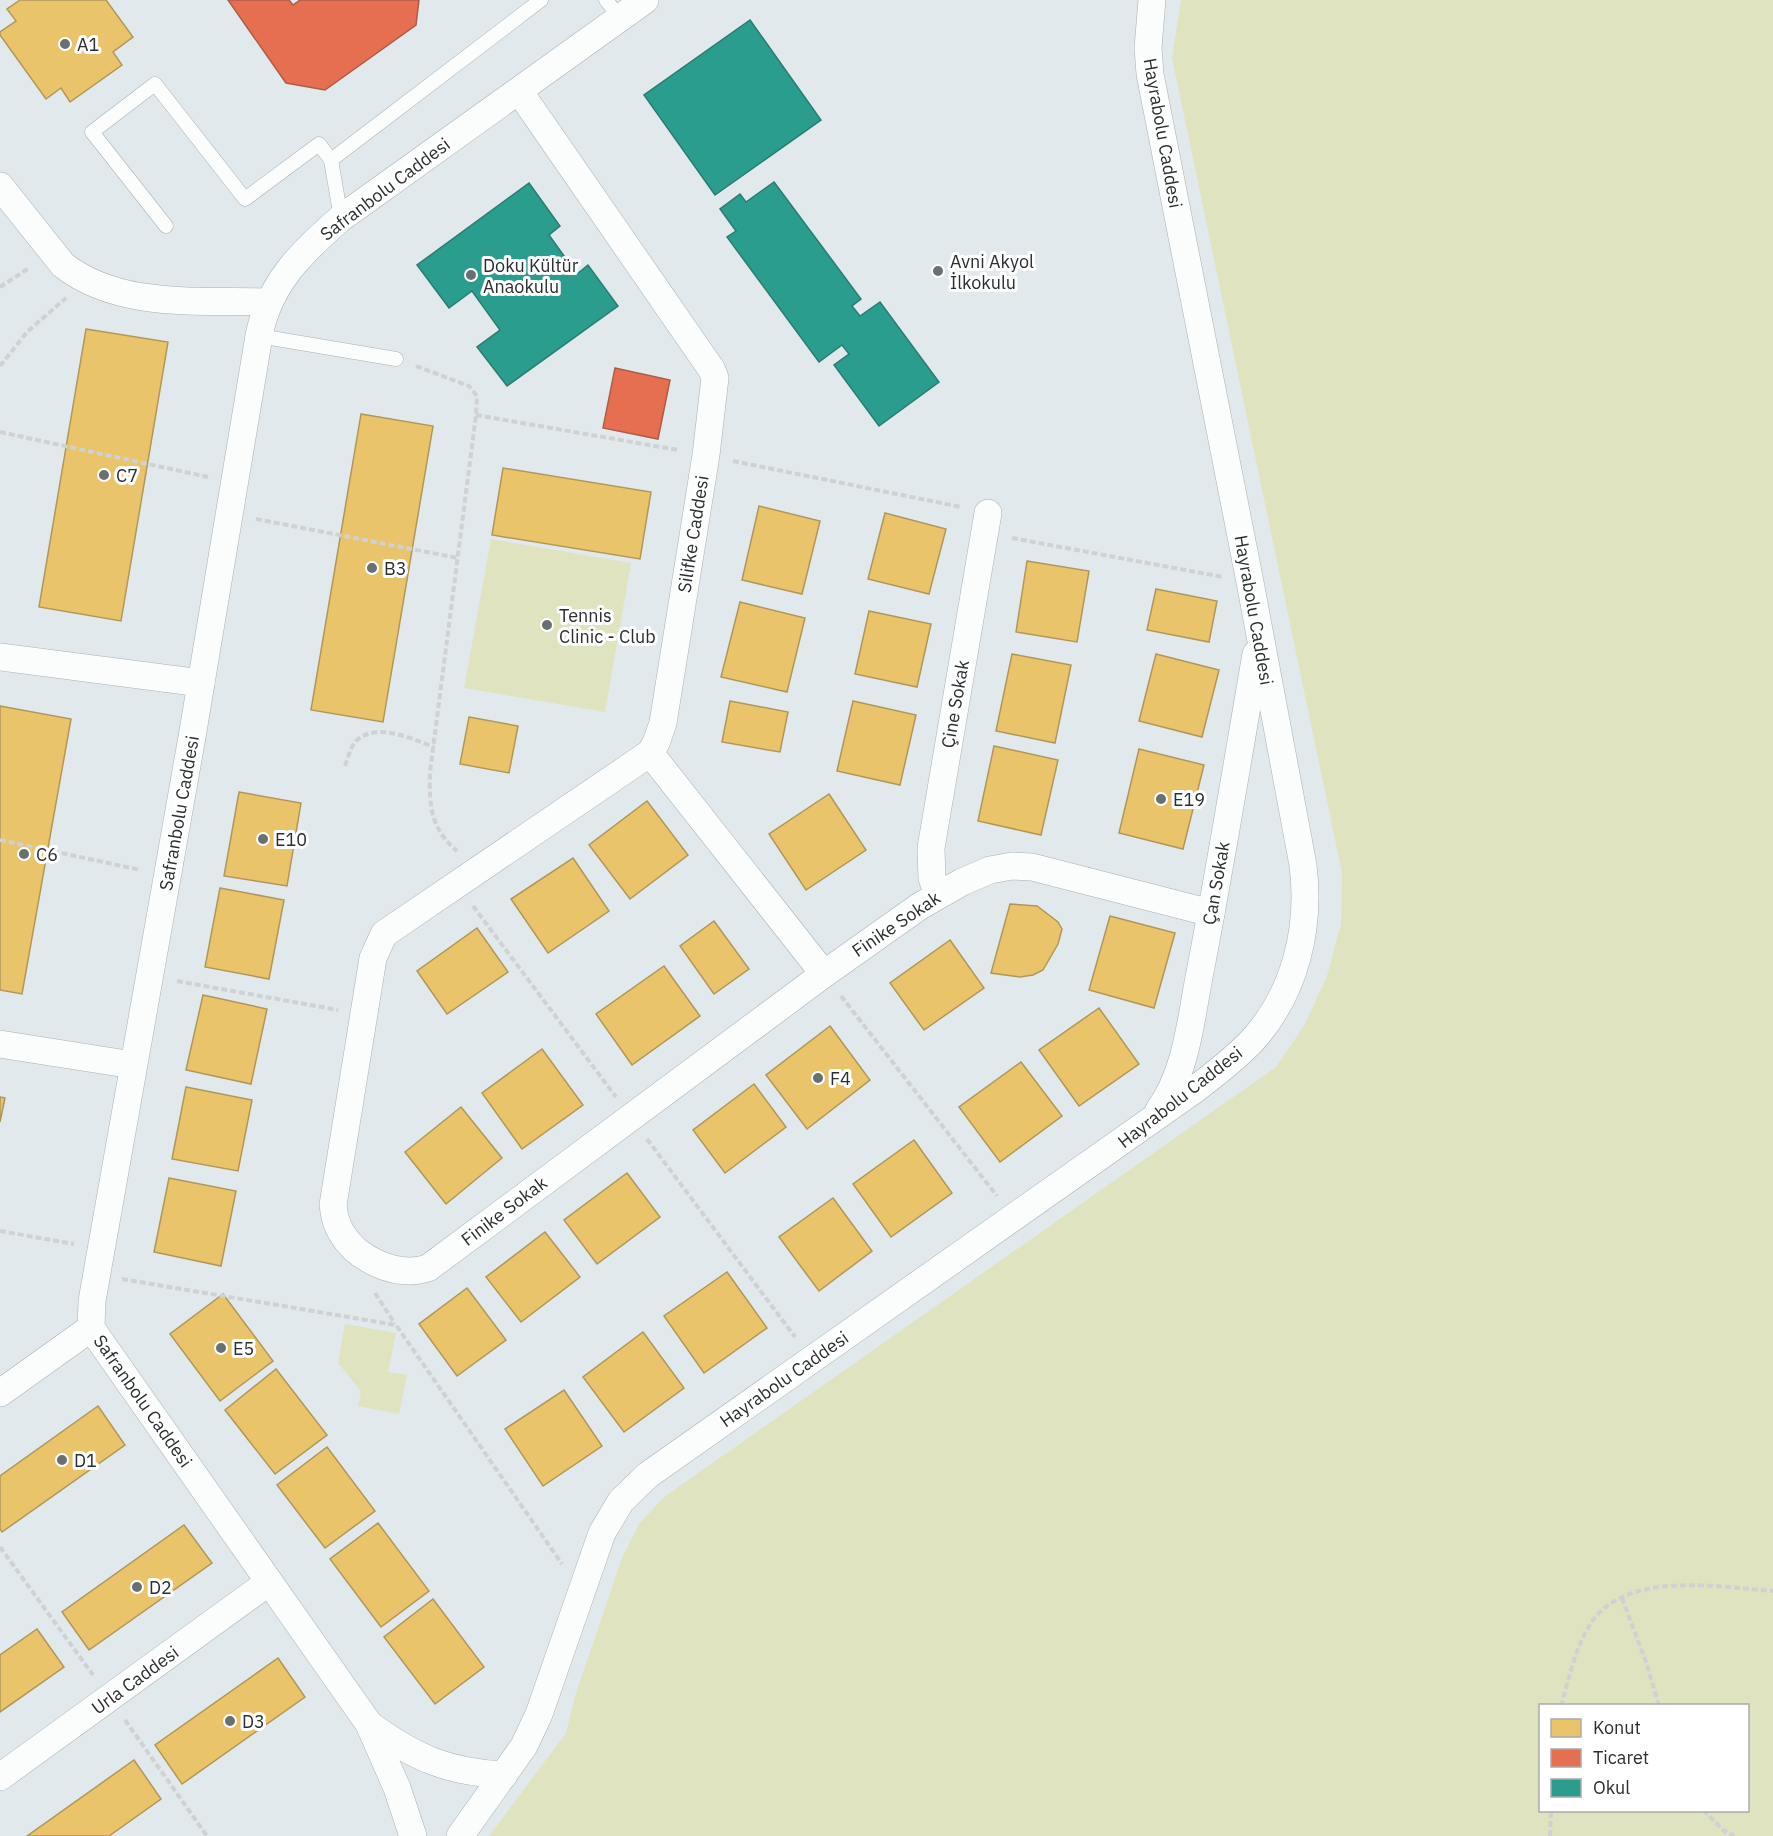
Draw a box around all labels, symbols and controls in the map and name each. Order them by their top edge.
place label: A1 [77,33,99,56]
marker: A1 [58,37,72,51]
street label: Hayrabolu Caddesi [1138,56,1188,210]
street label: Safranbolu Caddesi [315,133,455,245]
place label: Avni Akyol İlkokulu [950,250,1034,294]
place label: Doku Kültür Anaokulu [483,254,579,298]
marker: Avni Akyol İlkokulu [931,264,945,278]
marker: Doku Kültür Anaokulu [464,268,478,282]
place label: C7 [116,464,138,487]
marker: C7 [97,468,111,482]
street label: Silifke Caddesi [672,474,714,594]
street label: Hayrabolu Caddesi [1229,533,1279,687]
place label: B3 [384,557,407,580]
marker: B3 [365,561,379,575]
place label: Tennis Clinic - Club [559,604,656,648]
marker: Tennis Clinic - Club [540,618,554,632]
street label: Çine Sokak [936,658,974,750]
street label: Safranbolu Caddesi [154,734,204,892]
place label: E19 [1173,788,1205,811]
marker: E19 [1154,792,1168,806]
place label: E10 [275,828,307,851]
marker: E10 [256,832,270,846]
street label: Çan Sokak [1197,839,1235,927]
place label: C6 [36,843,58,866]
marker: C6 [17,847,31,861]
street label: Finike Sokak [847,886,945,962]
street label: Hayrabolu Caddesi [1113,1041,1247,1153]
place label: F4 [830,1067,851,1090]
marker: F4 [811,1071,825,1085]
street label: Finike Sokak [456,1171,552,1251]
street label: Hayrabolu Caddesi [715,1326,853,1432]
street label: Safranbolu Caddesi [89,1330,197,1472]
place label: E5 [233,1337,254,1360]
marker: E5 [214,1341,228,1355]
place label: D1 [74,1449,97,1472]
marker: D1 [55,1453,69,1467]
place label: D2 [149,1576,172,1599]
marker: D2 [130,1580,144,1594]
street label: Urla Caddesi [87,1641,183,1719]
legend [1539,1704,1749,1812]
place label: D3 [242,1710,265,1733]
marker: D3 [223,1714,237,1728]
text: Konut [1593,1716,1641,1739]
text: Ticaret [1593,1746,1649,1769]
text: Okul [1593,1776,1630,1799]

